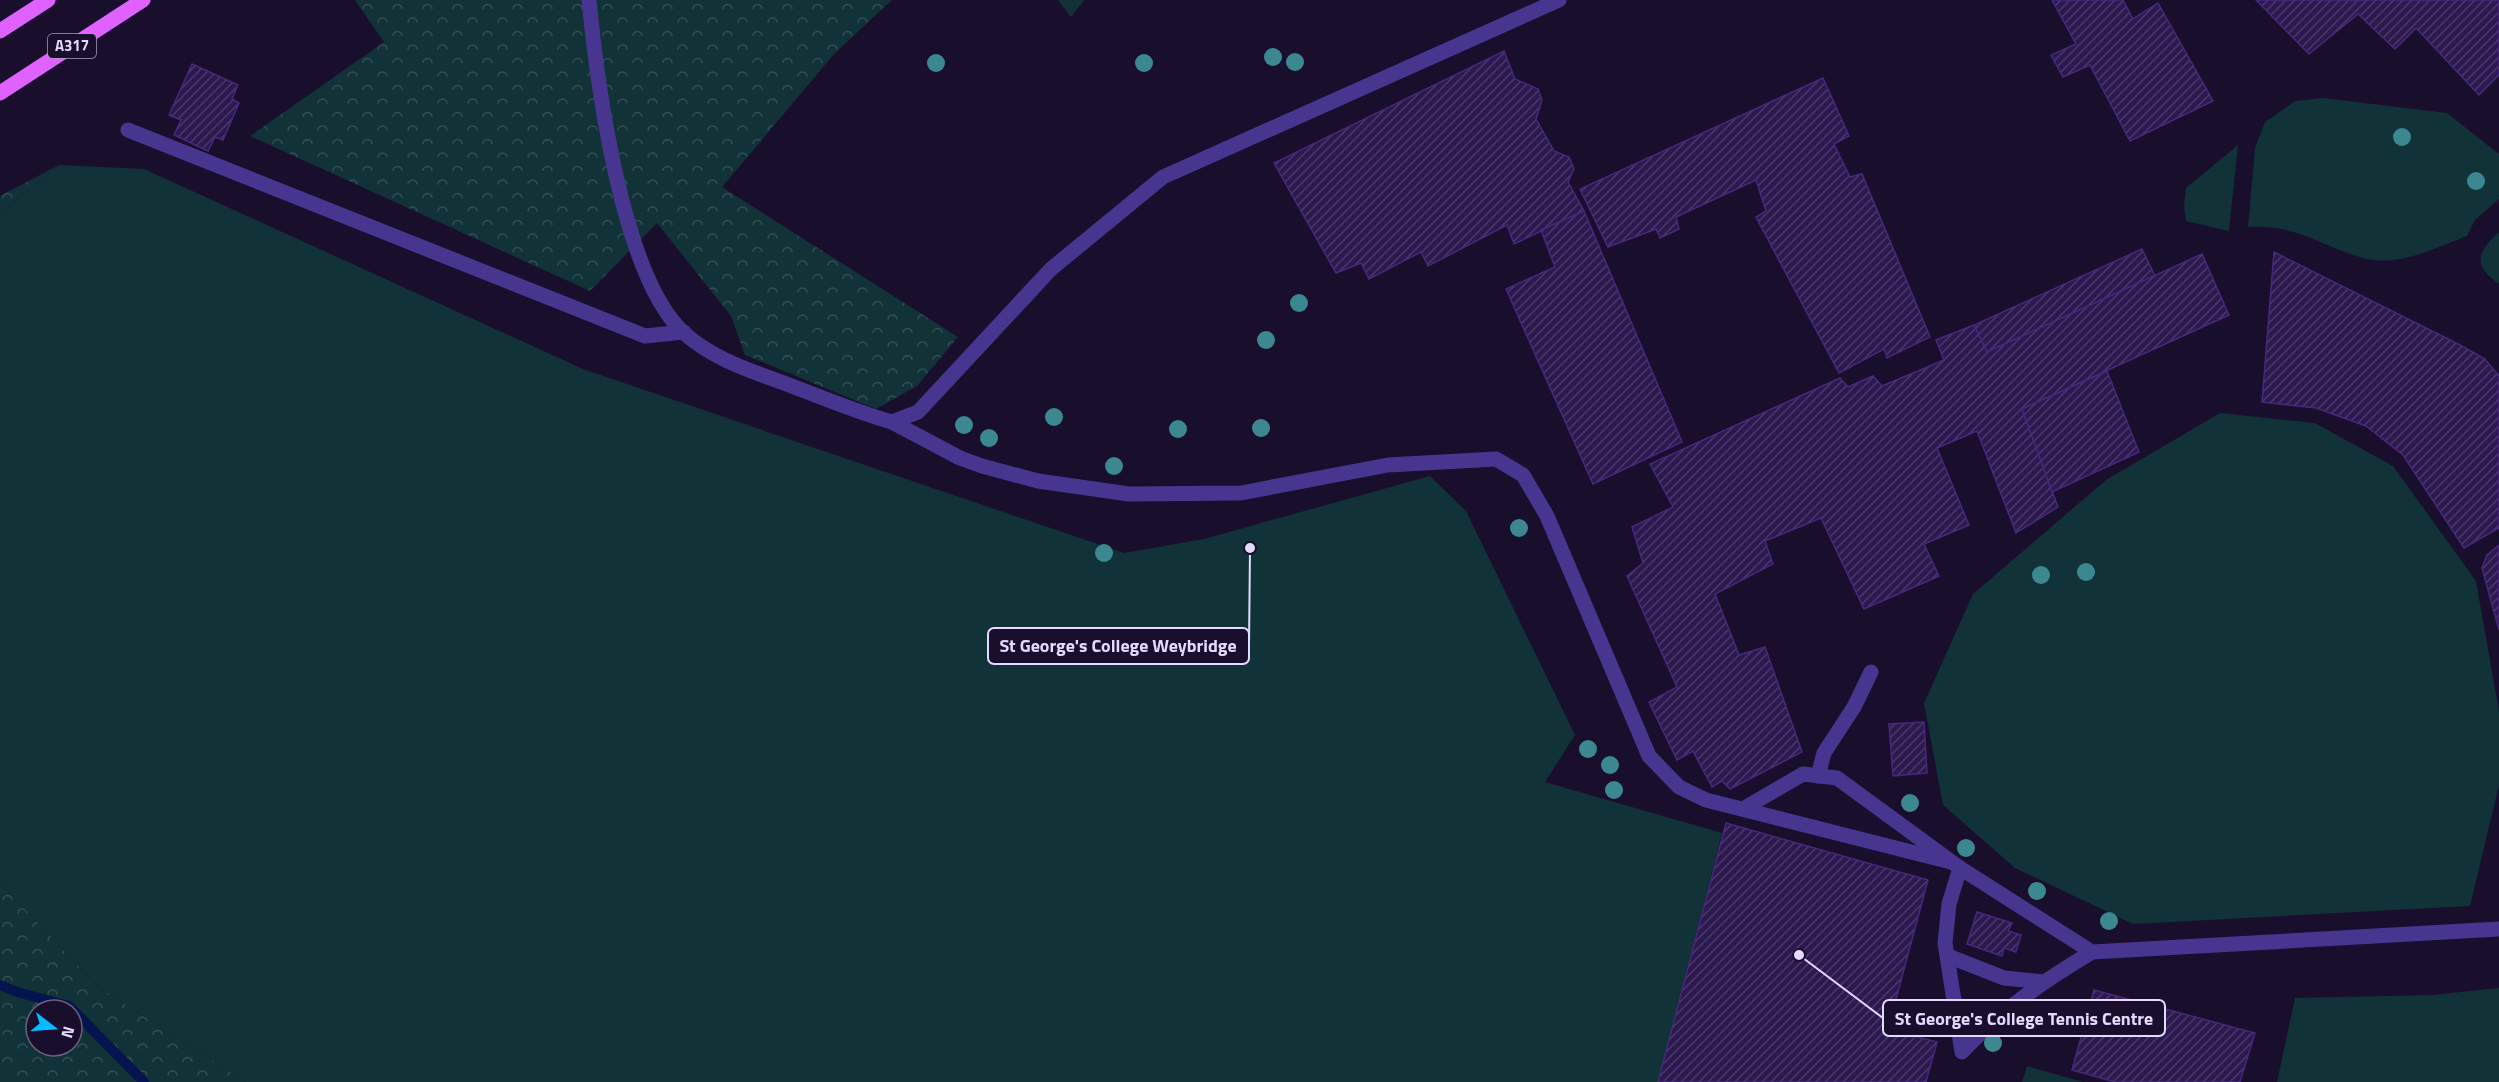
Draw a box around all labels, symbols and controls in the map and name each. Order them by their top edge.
road number: A317 [48,34,96,58]
callout: St George's College Weybridge [988,628,1249,664]
text: St George's College Weybridge [999,632,1237,659]
north arrow [24,998,84,1058]
callout: St George's College Tennis Centre [1883,1000,2165,1036]
text: St George's College Tennis Centre [1895,1005,2153,1032]
text: N [55,1024,81,1041]

